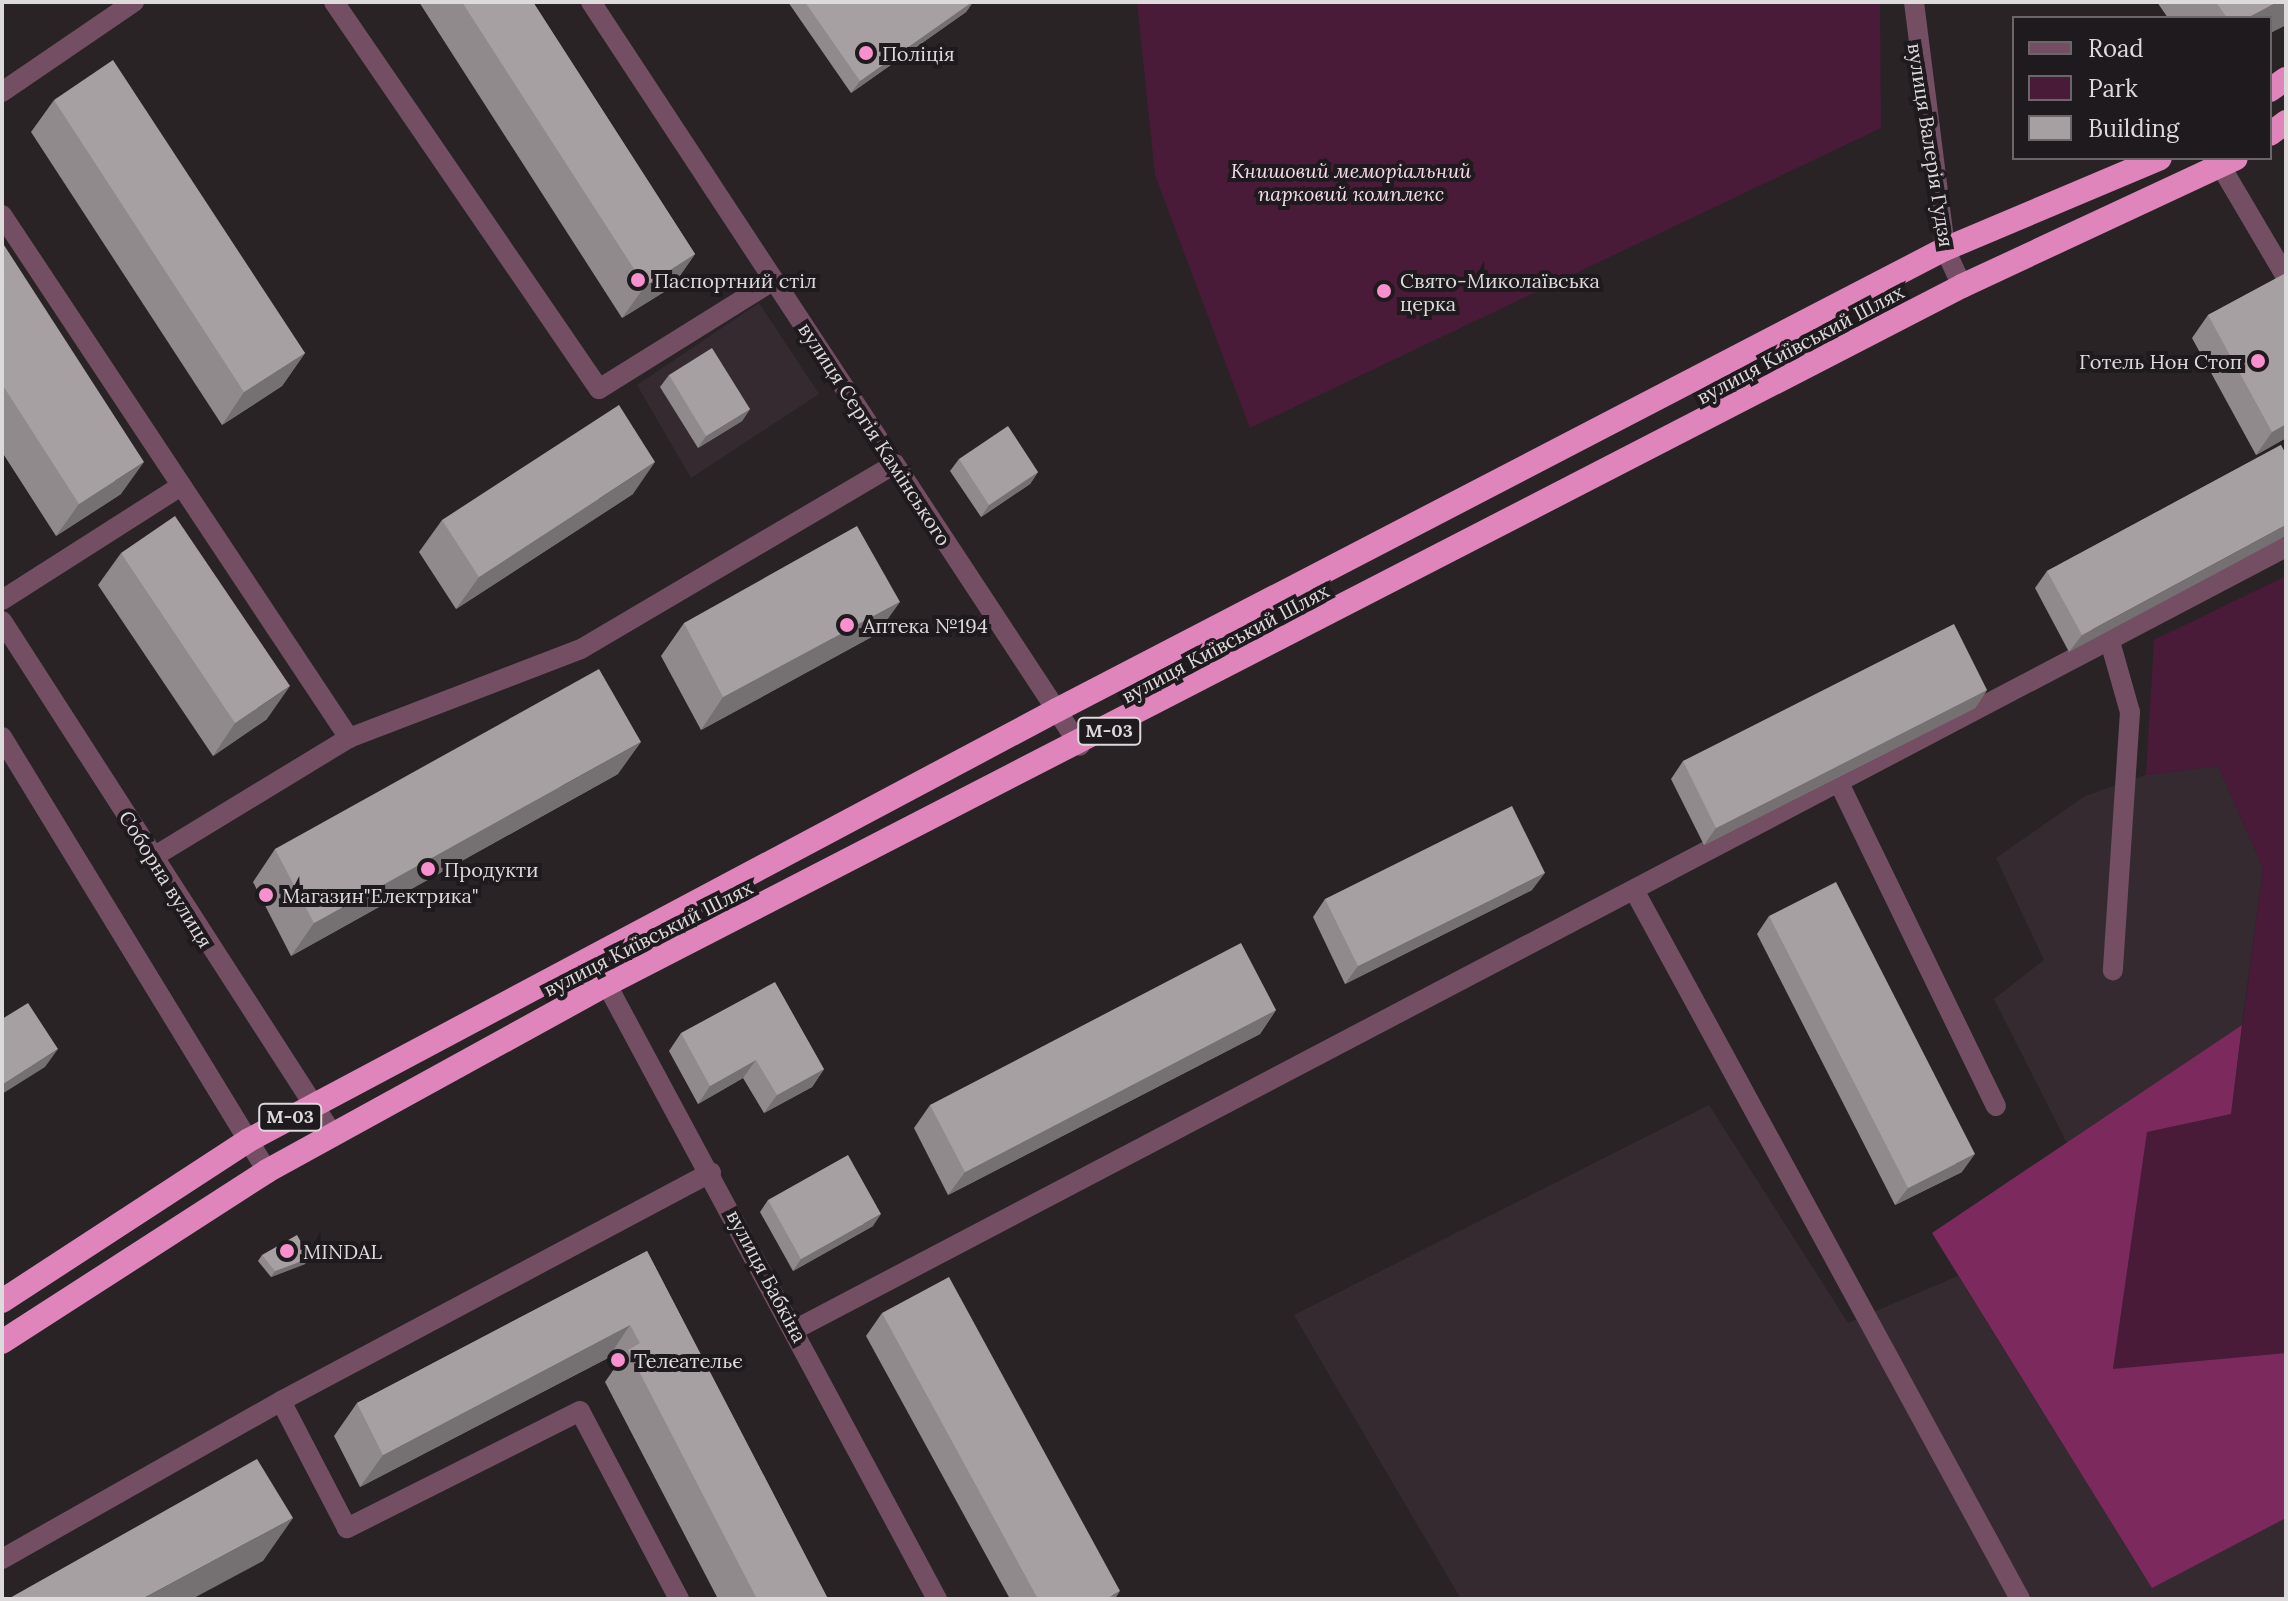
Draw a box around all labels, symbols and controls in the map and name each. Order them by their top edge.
legend [2012,16,2272,160]
text: Road [2088,33,2144,64]
place label: Поліція [882,41,955,65]
street label: вулиця Валерія Гудзя [1903,41,1959,249]
marker: Поліція [857,44,875,62]
text: Park [2088,73,2138,104]
text: Building [2088,113,2179,144]
park label: Книшовий меморіальний парковий комплекс [1231,158,1471,205]
place label: Паспортний стіл [654,268,817,292]
place label: Свято-Миколаївська церка [1400,268,1600,315]
marker: Паспортний стіл [629,271,647,289]
street label: вулиця Київський Шлях [1692,279,1908,409]
marker: Свято-Миколаївська церка [1375,282,1393,300]
street label: вулиця Сергія Камінського [794,318,956,550]
place label: Готель Нон Стоп [2079,349,2242,373]
marker: Готель Нон Стоп [2249,352,2267,370]
street label: вулиця Київський Шлях [1117,578,1333,708]
place label: Аптека №194 [863,613,988,637]
marker: Аптека №194 [838,616,856,634]
road number: М-03 [1077,717,1141,745]
street label: Соборна вулиця [114,806,218,952]
place label: Продукти [444,857,538,881]
marker: Продукти [419,860,437,878]
street label: вулиця Київський Шлях [540,875,756,1001]
place label: Магазин"Електрика" [282,883,479,907]
marker: Магазин"Електрика" [257,886,275,904]
road number: М-03 [258,1103,322,1131]
street label: вулиця Бабкіна [722,1206,812,1346]
place label: MINDAL [303,1239,382,1263]
marker: MINDAL [278,1242,296,1260]
place label: Телеательє [634,1348,743,1372]
marker: Телеательє [609,1351,627,1369]

